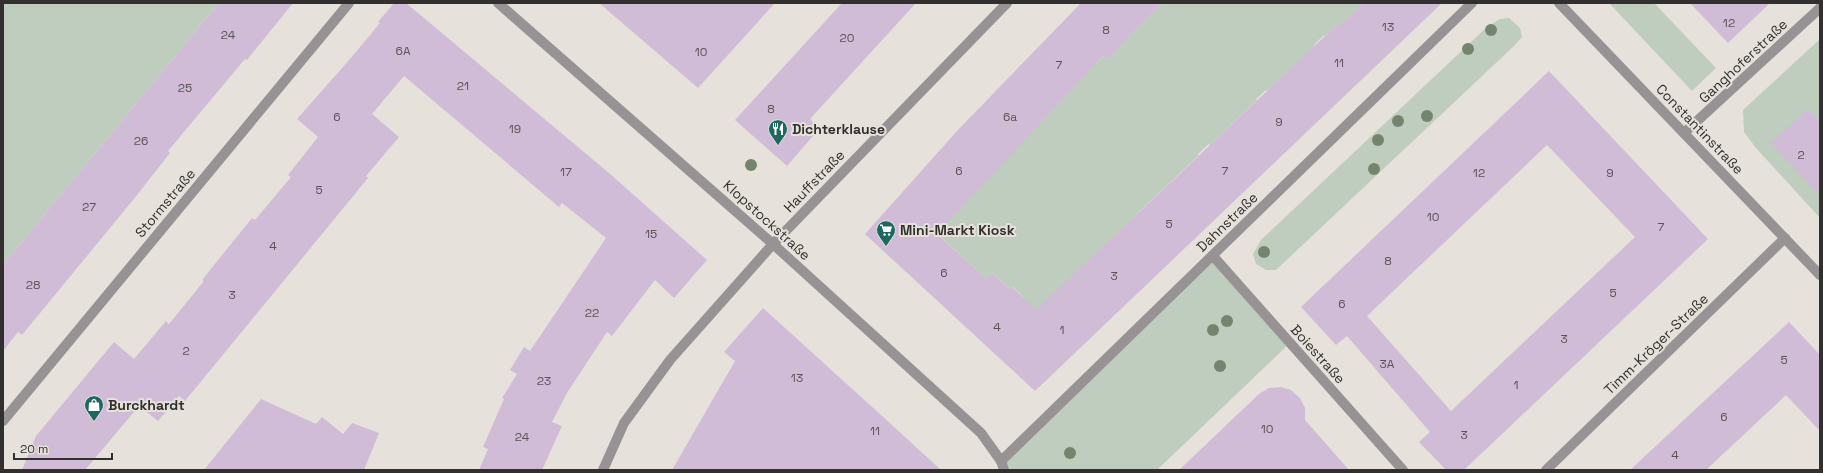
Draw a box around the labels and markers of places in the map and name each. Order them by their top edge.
restaurant icon: Dichterklause [767,118,789,146]
place label: Dichterklause [792,120,885,138]
supermarket icon: Mini-Markt Kiosk [875,219,897,247]
place label: Mini-Markt Kiosk [900,221,1015,239]
shop icon: Burckhardt [83,394,105,422]
place label: Burckhardt [108,396,185,414]

